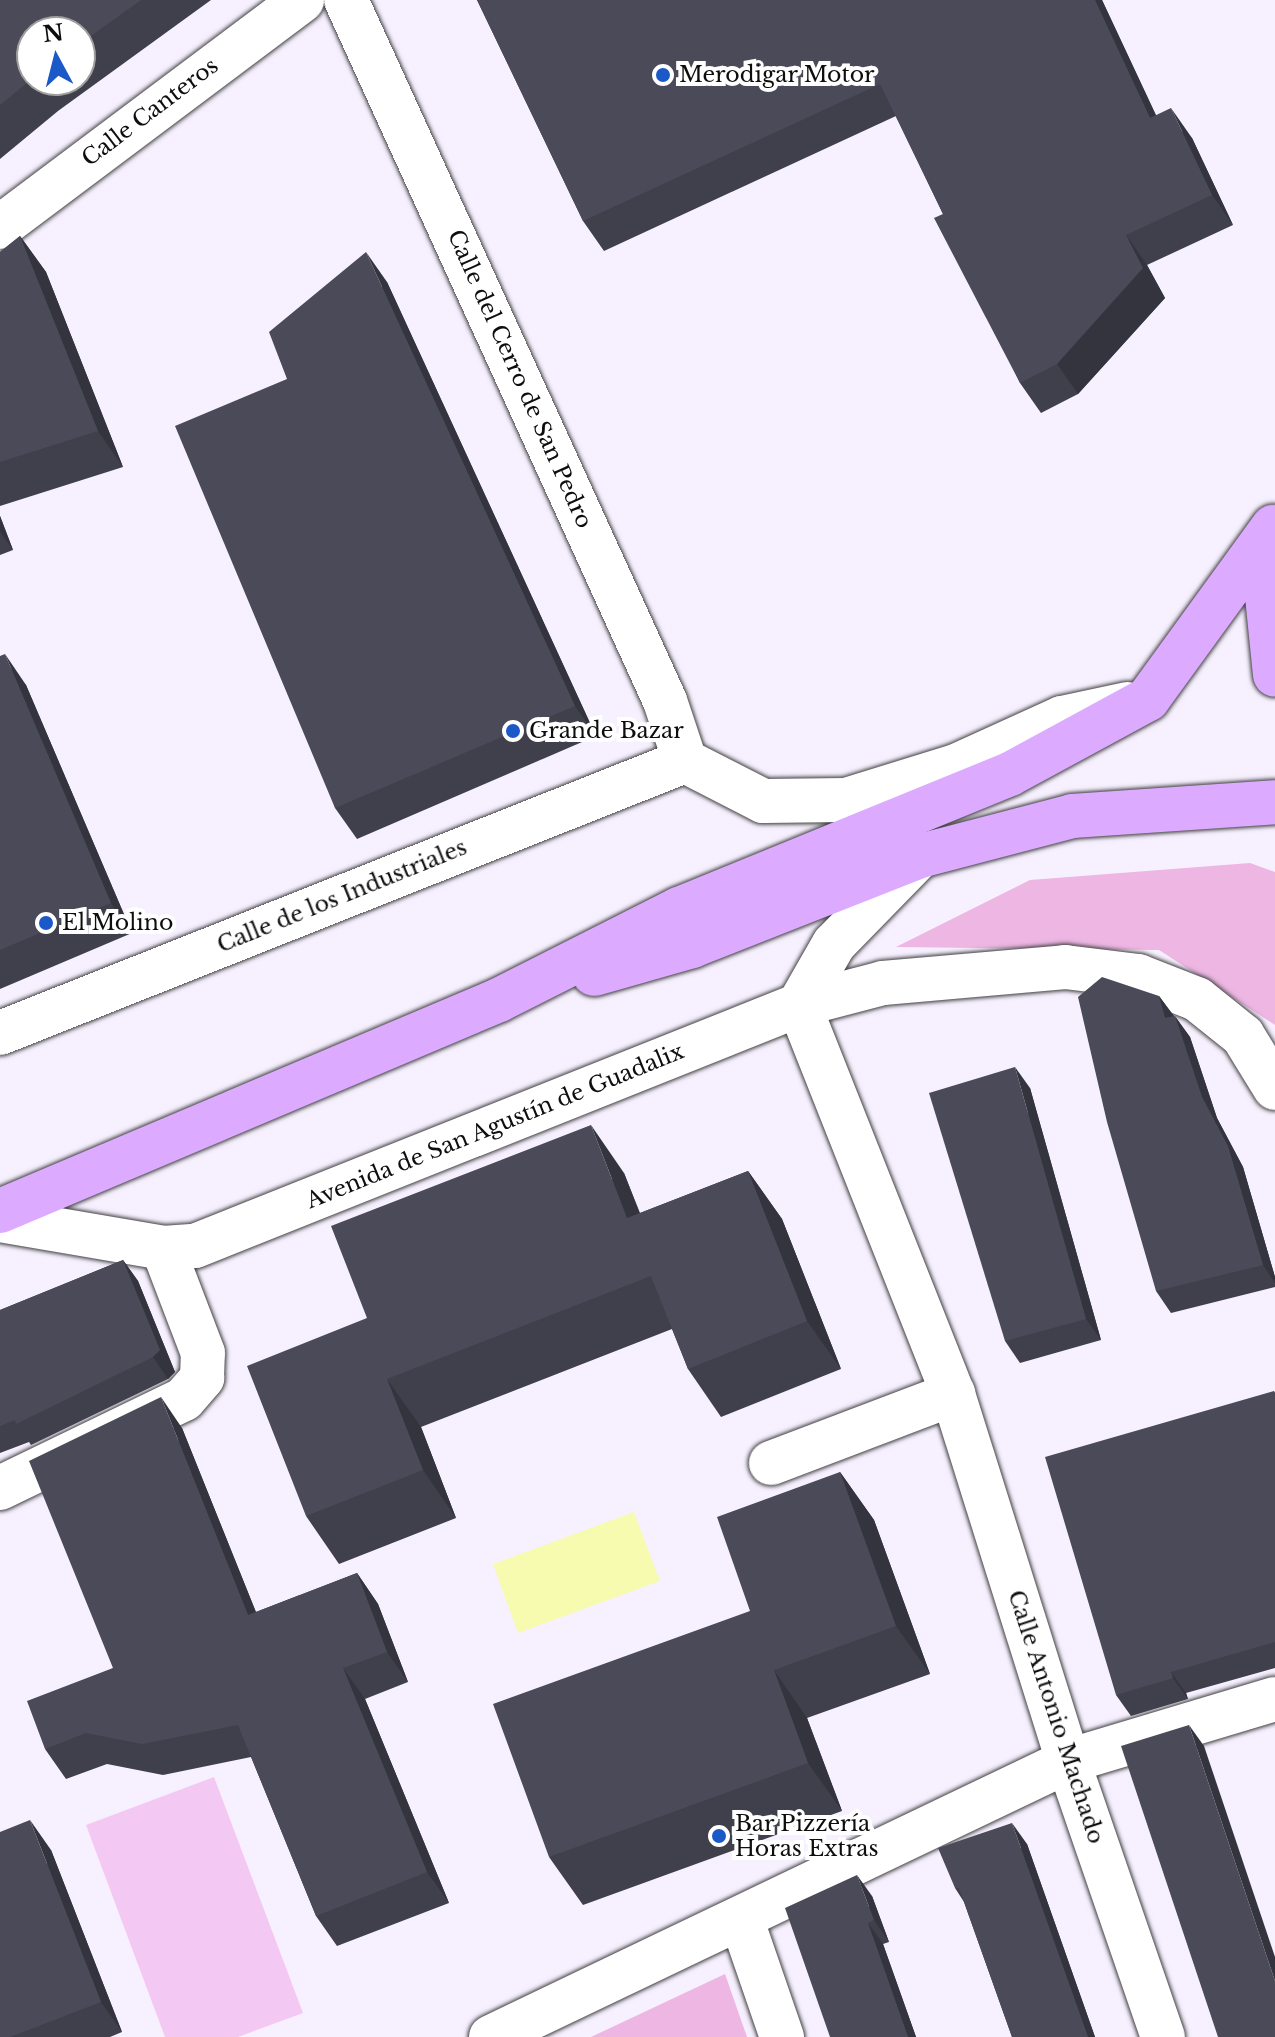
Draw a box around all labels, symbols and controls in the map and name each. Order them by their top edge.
north arrow [16,16,96,96]
text: N [41,19,65,48]
street label: Calle Canteros [77,52,223,172]
place label: Merodigar Motor [679,62,875,88]
marker: Merodigar Motor [654,66,672,84]
street label: Calle del Cerro de San Pedro [442,226,598,532]
place label: Grande Bazar [529,718,684,744]
marker: Grande Bazar [504,722,522,740]
street label: Calle de los Industriales [213,834,471,958]
place label: El Molino [62,910,173,936]
marker: El Molino [37,914,55,932]
street label: Avenida de San Agustín de Guadalix [302,1038,688,1214]
street label: Calle Antonio Machado [1002,1587,1110,1847]
place label: Bar Pizzería Horas Extras [735,1810,878,1862]
marker: Bar Pizzería Horas Extras [710,1827,728,1845]

